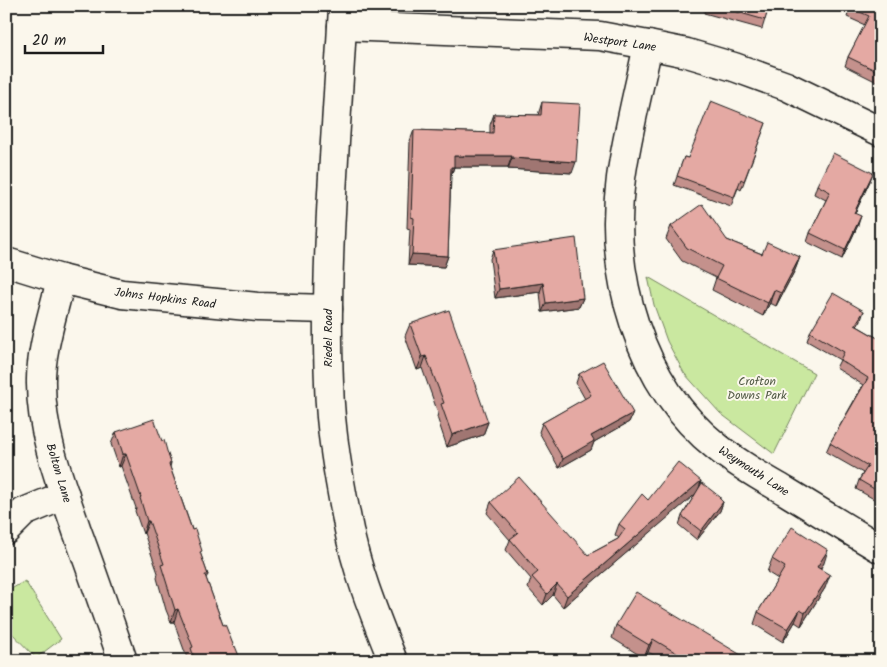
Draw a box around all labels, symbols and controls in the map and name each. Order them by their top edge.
scale bar [25,22,102,54]
street label: Westport Lane [582,28,658,57]
text: 20 m [32,29,66,53]
street label: Johns Hopkins Road [113,283,218,314]
street label: Riedel Road [319,308,338,367]
park label: Crofton Downs Park [727,372,787,405]
street label: Bolton Lane [40,441,77,506]
street label: Weymouth Lane [715,441,793,502]

